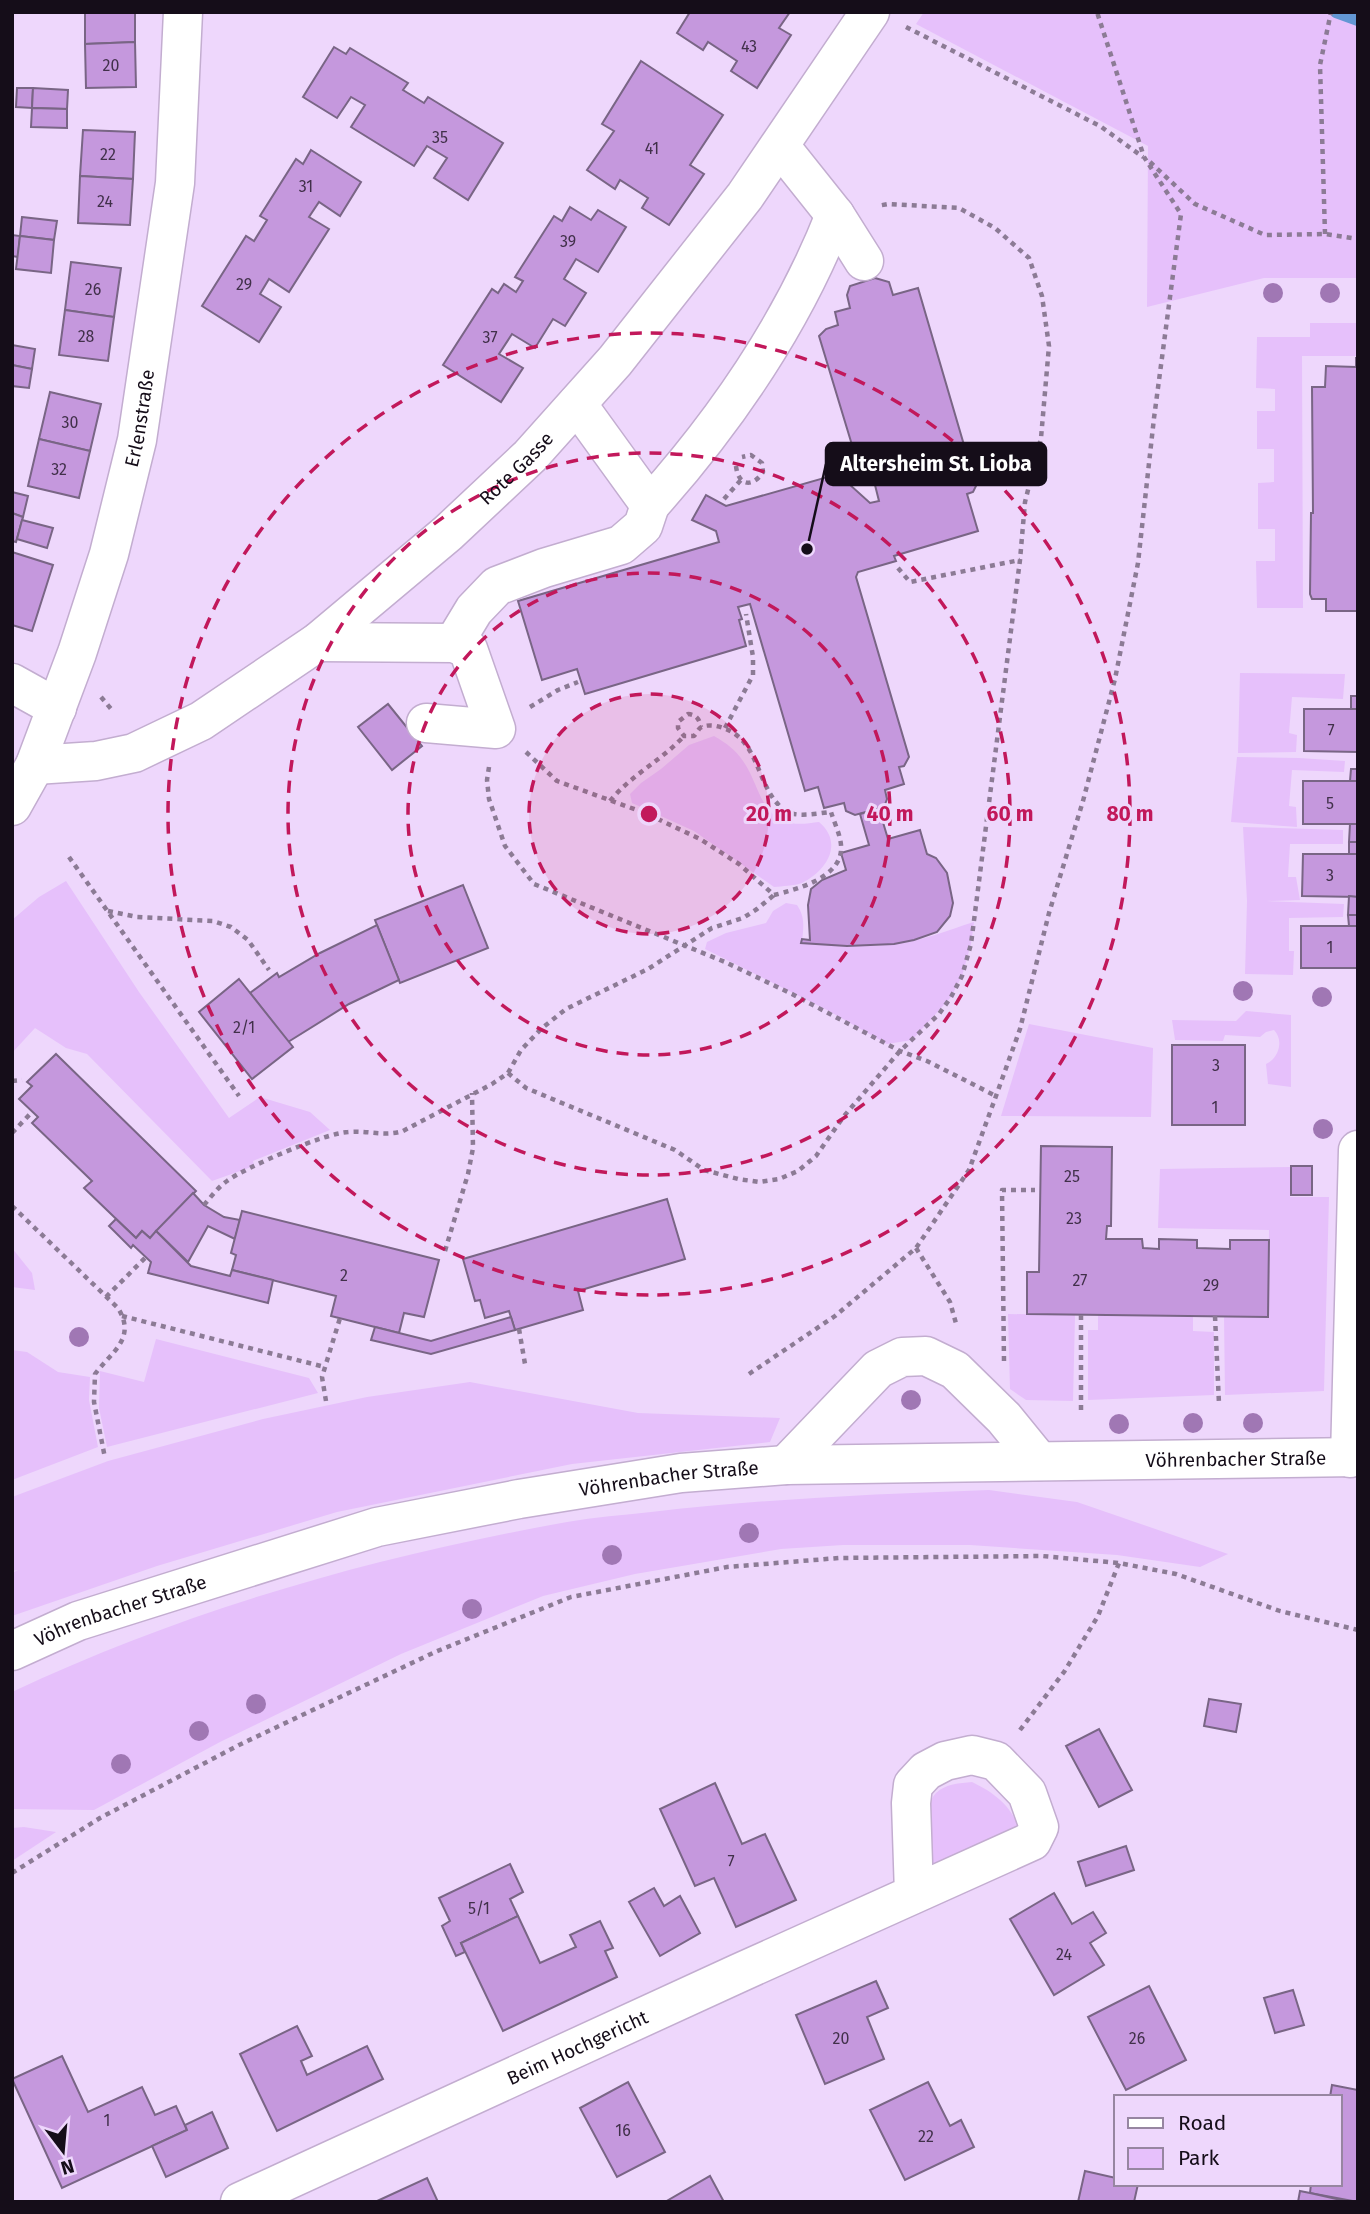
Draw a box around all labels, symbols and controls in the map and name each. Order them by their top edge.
house number: 43 [741,37,757,56]
house number: 20 [103,56,119,75]
house number: 35 [432,128,448,147]
house number: 41 [645,139,659,158]
house number: 22 [100,145,116,164]
house number: 31 [299,177,313,196]
house number: 24 [97,192,113,211]
house number: 39 [560,232,576,251]
house number: 29 [236,275,252,294]
house number: 26 [85,280,101,299]
house number: 28 [78,327,95,346]
house number: 37 [482,328,498,347]
street label: Erlenstraße [119,368,159,469]
house number: 30 [62,413,79,432]
street label: Rote Gasse [474,427,558,509]
callout: Altersheim St. Lioba [826,443,1046,485]
text: Altersheim St. Lioba [839,451,1032,477]
house number: 32 [51,460,67,479]
house number: 7 [1327,721,1335,740]
house number: 5 [1326,794,1334,813]
text: 20 m [746,801,792,827]
text: 40 m [867,801,913,827]
text: 60 m [987,801,1033,827]
text: 80 m [1106,801,1154,827]
centre of rings [637,802,661,826]
house number: 3 [1326,866,1334,885]
house number: 1 [1327,938,1333,957]
house number: 2/1 [233,1018,255,1037]
house number: 3 [1212,1056,1220,1075]
house number: 1 [1212,1098,1218,1117]
house number: 25 [1064,1167,1080,1186]
house number: 23 [1066,1209,1082,1228]
house number: 2 [340,1266,348,1285]
house number: 27 [1073,1271,1087,1290]
house number: 29 [1203,1276,1219,1295]
street label: Vöhrenbacher Straße [1145,1446,1327,1471]
street label: Vöhrenbacher Straße [577,1456,759,1501]
street label: Vöhrenbacher Straße [30,1570,209,1651]
house number: 7 [727,1852,735,1871]
house number: 5/1 [468,1899,490,1918]
house number: 24 [1056,1945,1072,1964]
street label: Beim Hochgericht [503,2005,651,2090]
house number: 20 [833,2029,849,2048]
house number: 26 [1129,2029,1145,2048]
legend [1114,2095,1342,2186]
text: Road [1178,2110,1226,2136]
house number: 1 [104,2111,110,2130]
north arrow [28,2116,98,2186]
house number: 16 [615,2121,631,2140]
house number: 22 [918,2127,934,2146]
text: Park [1178,2145,1220,2171]
text: N [58,2154,77,2180]

